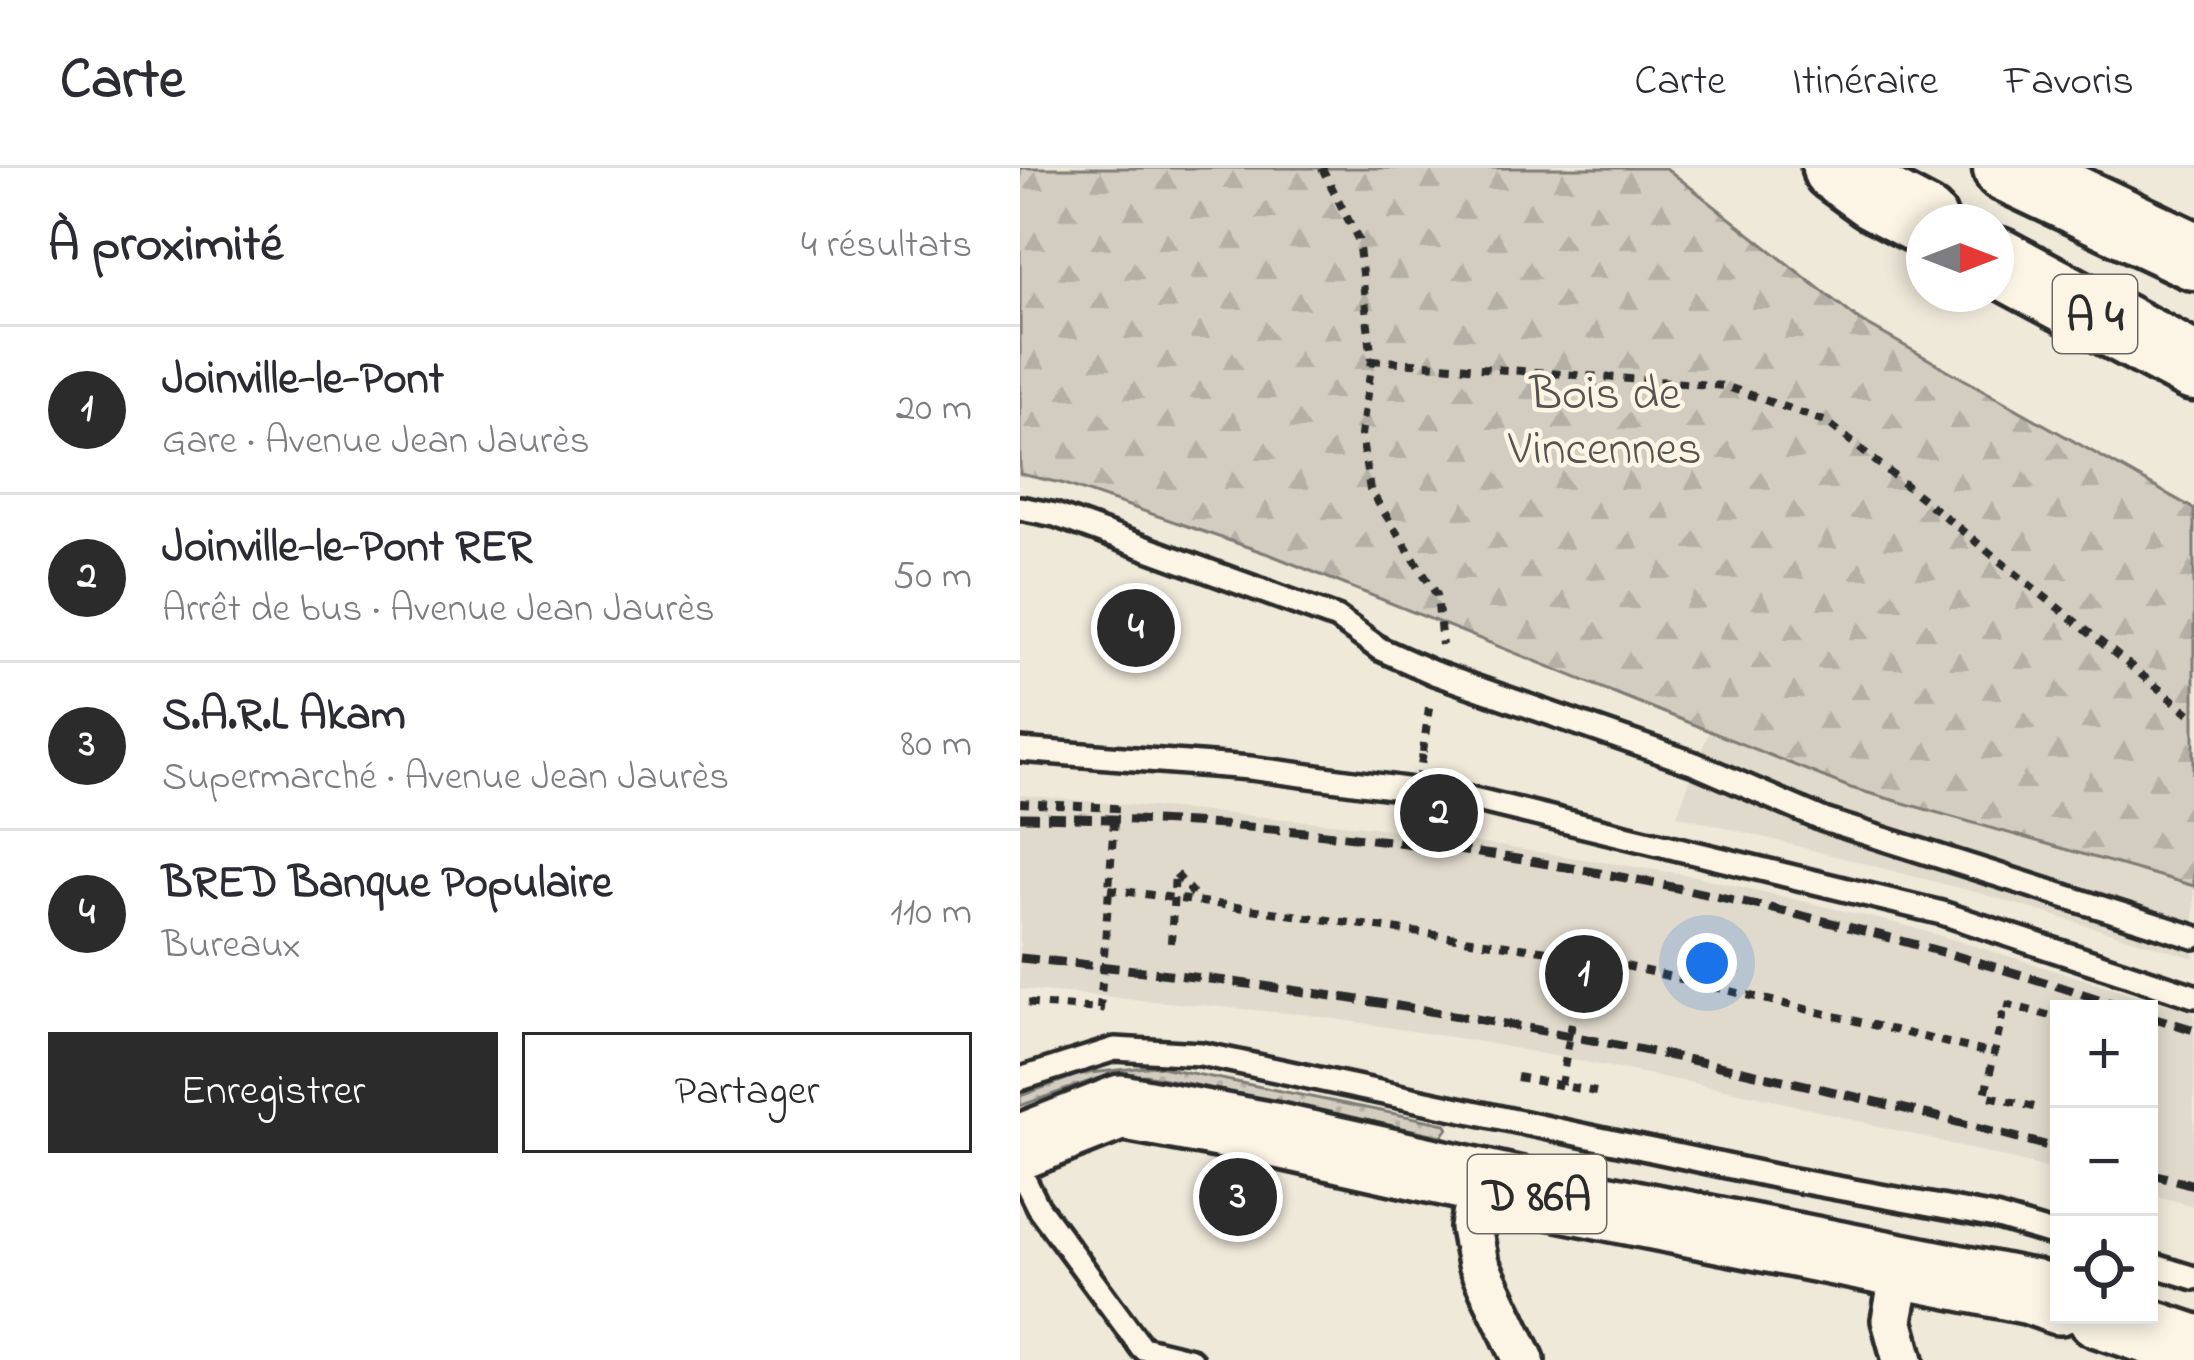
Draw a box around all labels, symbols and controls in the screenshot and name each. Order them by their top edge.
text: Carte [60,41,184,124]
text: Carte [1634,52,1726,113]
text: Itinéraire [1792,52,1938,113]
text: Favoris [2004,52,2134,113]
north arrow [1906,204,2014,312]
text: À proximité [48,209,283,284]
text: 4 résultats [801,218,972,275]
road number: A 4 [2053,275,2137,353]
text: Joinville-le-Pont [162,348,444,414]
park label: Bois de Vincennes [1507,361,1702,486]
text: 1 [81,381,93,438]
text: 20 m [896,381,972,438]
text: Gare · Avenue Jean Jaurès [162,414,589,471]
text: Joinville-le-Pont RER [162,516,532,582]
text: 2 [77,549,97,606]
text: 50 m [893,549,972,606]
text: Arrêt de bus · Avenue Jean Jaurès [162,582,715,639]
pin: 4 [1097,583,1175,673]
text: S.A.R.L Akam [162,684,406,750]
text: 3 [79,717,95,774]
text: 80 m [901,717,972,774]
text: Supermarché · Avenue Jean Jaurès [162,750,729,807]
pin: 2 [1400,768,1478,858]
text: BRED Banque Populaire [162,852,612,918]
text: 4 [79,885,95,942]
text: 110 m [890,885,972,942]
text: Bureaux [162,918,301,975]
pin: 1 [1545,929,1623,1019]
your location [1677,933,1737,993]
map controls [2050,1000,2158,1324]
button: + [2050,1000,2158,1108]
button: Enregistrer [48,1032,498,1153]
button: Partager [522,1032,972,1153]
button: − [2050,1108,2158,1216]
pin: 3 [1199,1152,1277,1242]
road number: D 86A [1468,1155,1606,1233]
button: locate [2050,1216,2158,1324]

